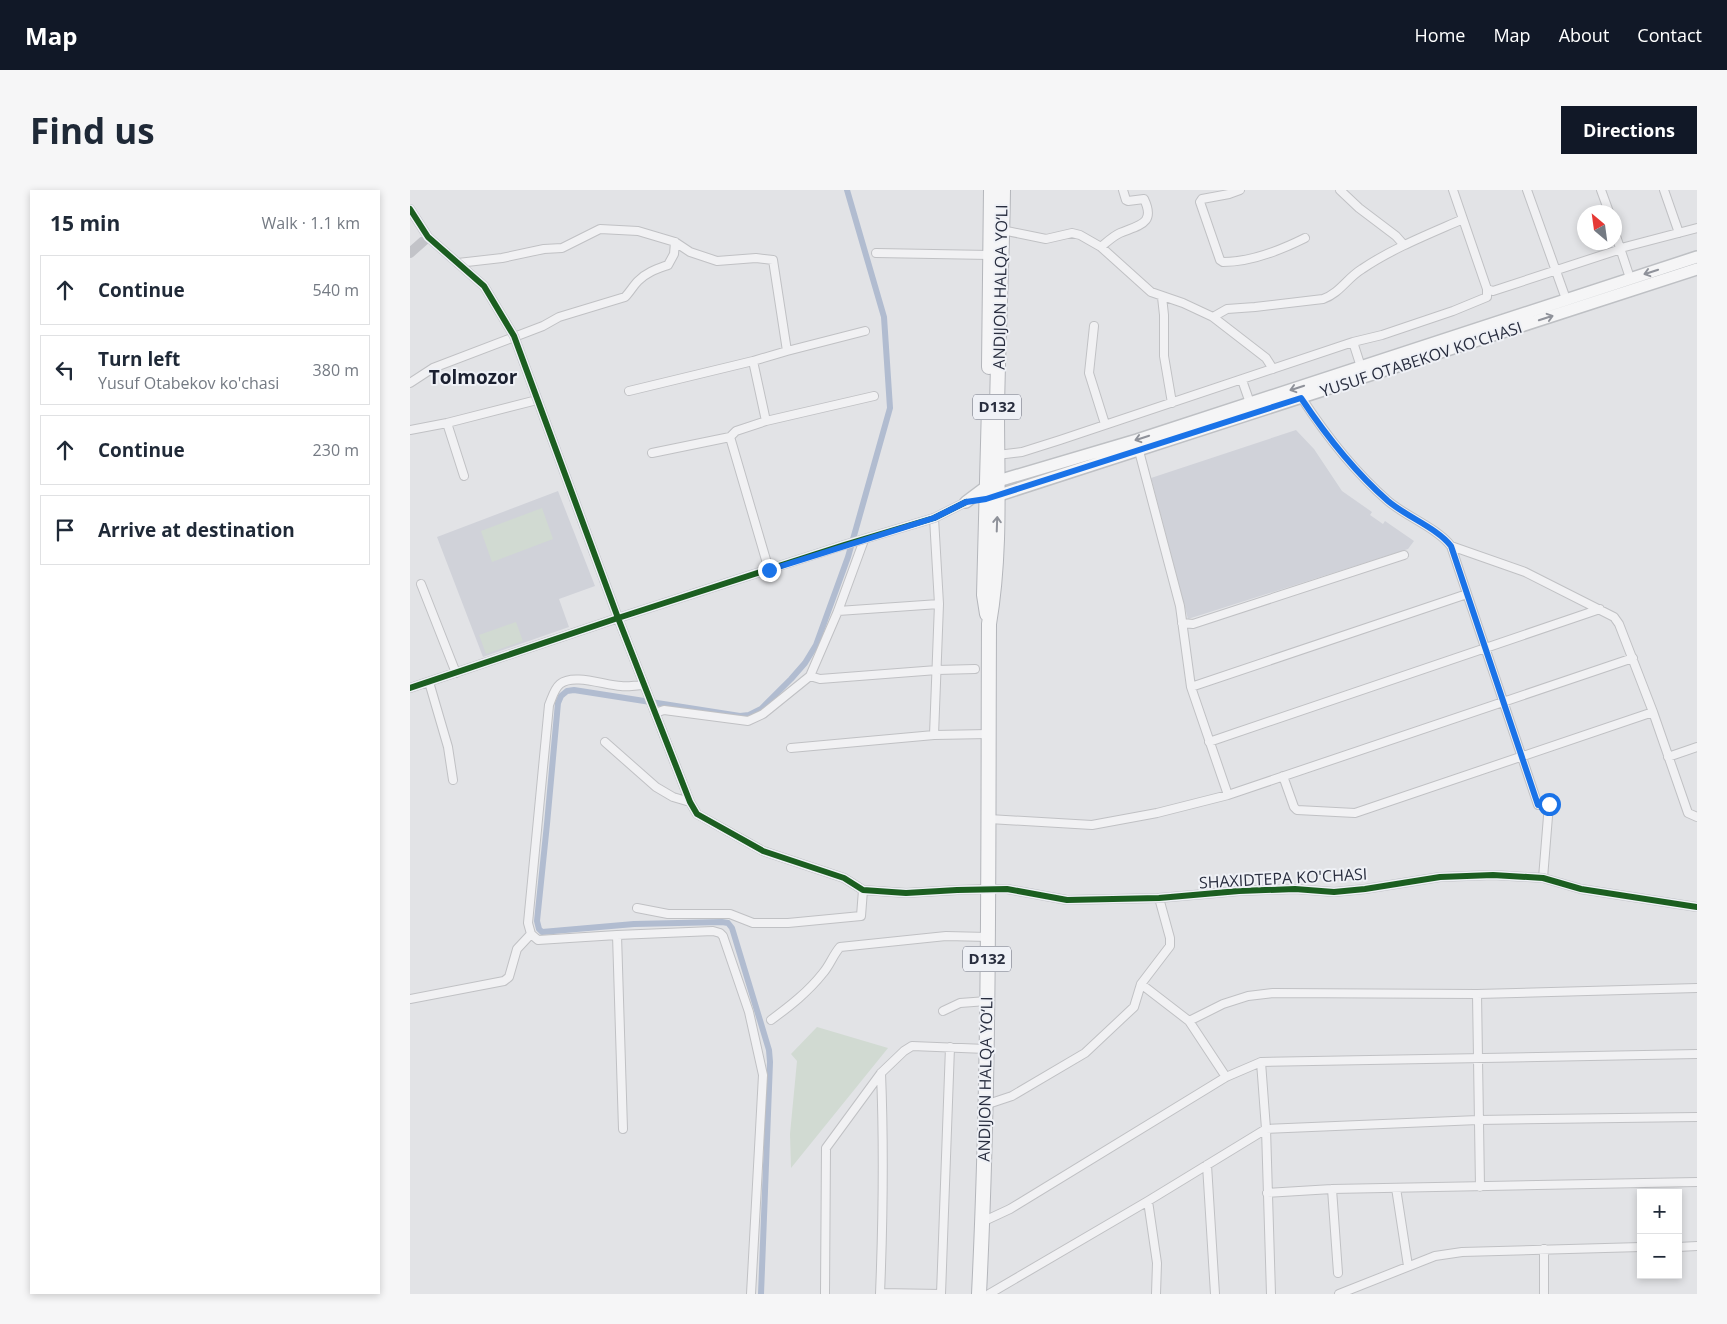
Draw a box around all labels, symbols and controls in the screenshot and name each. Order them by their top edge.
text: Map [25,19,77,52]
text: Home [1415,23,1465,47]
text: Map [1493,23,1531,47]
text: About [1559,23,1609,47]
text: Contact [1637,23,1702,47]
button: Directions [1561,106,1697,154]
text: Find us [30,107,155,154]
street label: ANDIJON HALQA YO‘LI [988,204,1012,370]
north arrow [1577,205,1622,250]
text: 15 min [50,209,120,237]
text: Walk · 1.1 km [262,212,360,234]
one-way arrow [1643,268,1659,277]
icon: ahead [51,276,79,304]
text: Continue [98,277,185,303]
text: 540 m [313,279,359,301]
one-way arrow [1538,313,1554,323]
street label: YUSUF OTABEKOV KO'CHASI [1317,316,1525,402]
text: Turn left [98,346,180,372]
icon: left [51,356,79,384]
text: 380 m [313,359,359,381]
district label: Tolmozor [429,364,518,390]
text: Yusuf Otabekov ko'chasi [98,372,279,394]
one-way arrow [1289,384,1305,393]
road number: D132 [973,394,1021,420]
one-way arrow [1135,434,1151,444]
icon: ahead [51,436,79,464]
text: Continue [98,437,185,463]
text: 230 m [313,439,359,461]
icon: arrive [51,516,79,544]
one-way arrow [992,516,1001,532]
text: Arrive at destination [98,517,295,543]
route end [758,559,781,582]
route start [1538,793,1561,816]
street label: SHAXIDTEPA KO'CHASI [1198,863,1368,893]
road number: D132 [963,946,1011,972]
street label: ANDIJON HALQA YO‘LI [973,996,997,1162]
map controls [1637,1189,1682,1279]
button: + [1637,1189,1682,1234]
button: − [1637,1234,1682,1279]

